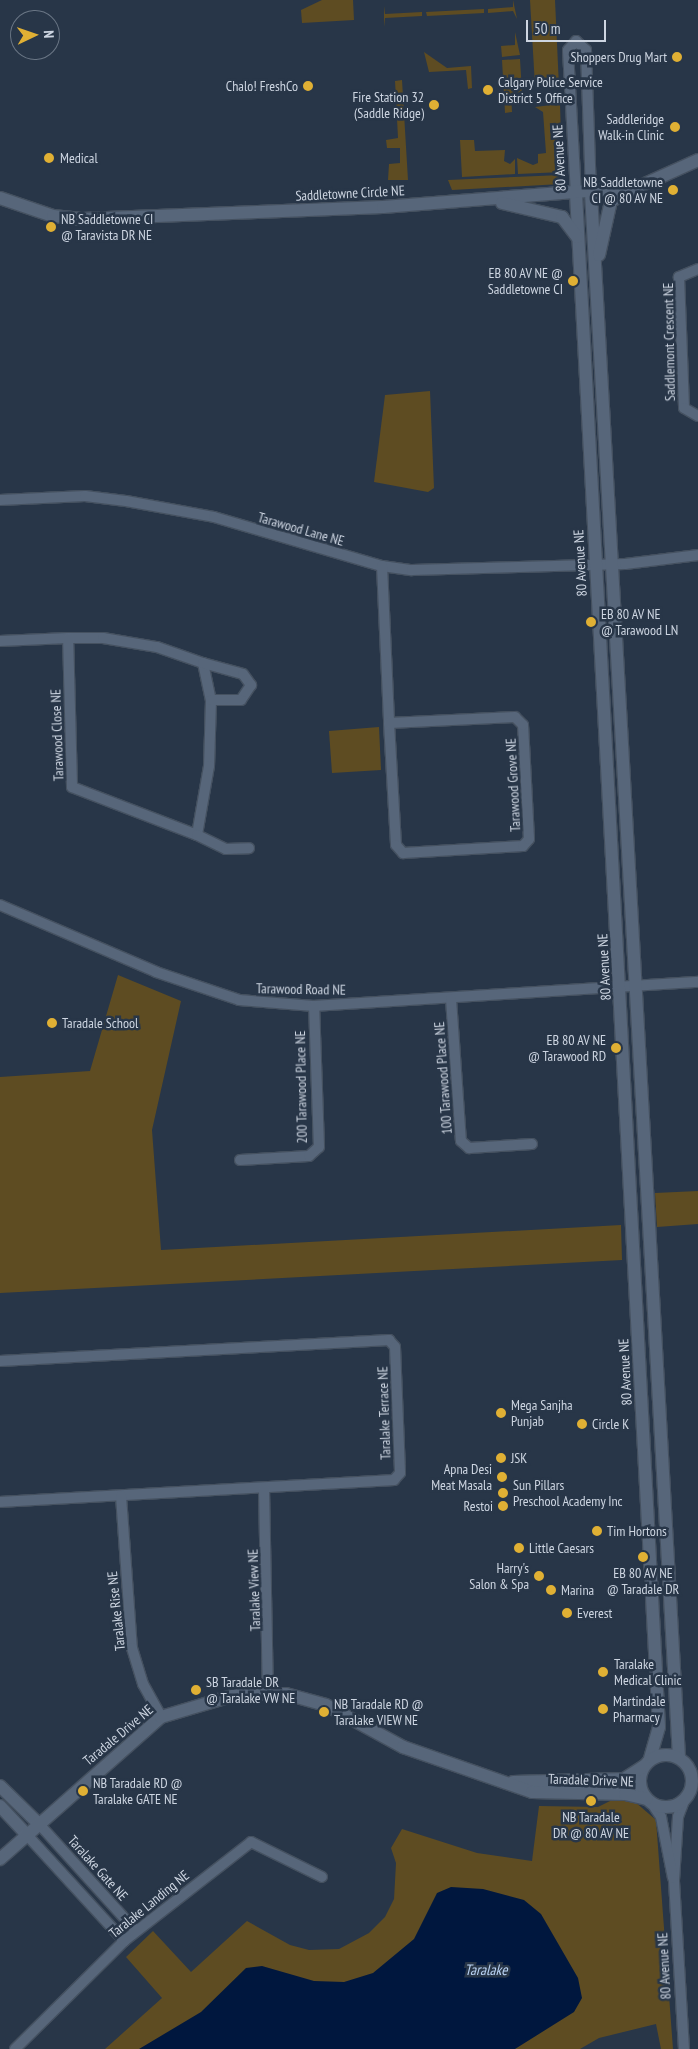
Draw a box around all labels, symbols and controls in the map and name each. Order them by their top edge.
north arrow [10,10,60,60]
scale bar [528,10,608,42]
text: 50 m [534,19,560,38]
text: N [40,30,58,39]
place label: Shoppers Drug Mart [570,49,667,65]
marker: Shoppers Drug Mart [671,51,683,63]
place label: Calgary Police Service District 5 Office [498,74,603,106]
place label: Chalo! FreshCo [226,78,298,94]
marker: Chalo! FreshCo [302,80,314,92]
marker: Calgary Police Service District 5 Office [482,84,494,96]
place label: Fire Station 32 (Saddle Ridge) [353,89,424,121]
marker: Fire Station 32 (Saddle Ridge) [428,99,440,111]
place label: Saddleridge Walk-in Clinic [598,111,664,144]
marker: Saddleridge Walk-in Clinic [668,120,682,134]
street label: 80 Avenue NE [549,124,569,192]
place label: Medical [60,150,98,166]
marker: Medical [42,151,56,165]
place label: NB Saddletowne CI @ 80 AV NE [583,174,663,206]
street label: Saddletowne Circle NE [295,182,405,204]
marker: NB Saddletowne CI @ 80 AV NE [667,184,679,196]
place label: NB Saddletowne CI @ Taravista DR NE [61,211,153,243]
marker: NB Saddletowne CI @ Taravista DR NE [45,221,57,233]
place label: EB 80 AV NE @ Saddletowne CI [488,265,563,298]
marker: EB 80 AV NE @ Saddletowne CI [567,275,579,287]
street label: Saddlemont Crescent NE [660,283,678,401]
street label: Tarawood Lane NE [256,509,346,549]
street label: 80 Avenue NE [570,529,590,597]
place label: EB 80 AV NE @ Tarawood LN [601,606,679,638]
marker: EB 80 AV NE @ Tarawood LN [585,616,597,628]
street label: Tarawood Close NE [47,689,67,781]
street label: Tarawood Grove NE [502,738,524,832]
street label: 80 Avenue NE [594,933,614,1001]
street label: Tarawood Road NE [256,980,346,998]
place label: Taradale School [62,1015,138,1031]
marker: Taradale School [46,1017,58,1029]
street label: 100 Tarawood Place NE [431,1021,455,1135]
street label: 200 Tarawood Place NE [292,1030,310,1144]
place label: EB 80 AV NE @ Tarawood RD [528,1032,606,1064]
marker: EB 80 AV NE @ Tarawood RD [610,1042,622,1054]
street label: 80 Avenue NE [615,1338,635,1406]
street label: Taralake Terrace NE [374,1366,394,1460]
place label: Mega Sanjha Punjab [511,1397,573,1430]
marker: Mega Sanjha Punjab [495,1407,507,1419]
place label: Circle K [592,1416,629,1432]
marker: Circle K [576,1418,588,1430]
place label: JSK [511,1450,527,1466]
marker: JSK [495,1452,507,1464]
place label: Apna Desi Meat Masala [431,1461,492,1494]
marker: Apna Desi Meat Masala [496,1471,508,1483]
place label: Sun Pillars Preschool Academy Inc [513,1477,623,1510]
marker: Sun Pillars Preschool Academy Inc [497,1487,509,1499]
place label: Restoi [463,1498,493,1514]
marker: Restoi [497,1500,509,1512]
place label: Tim Hortons [607,1523,667,1539]
marker: Tim Hortons [591,1525,603,1537]
place label: Little Caesars [529,1540,594,1556]
marker: Little Caesars [513,1542,525,1554]
street label: Taralake View NE [244,1548,264,1632]
marker: EB 80 AV NE @ Taradale DR [637,1551,649,1563]
place label: Harry's Salon & Spa [469,1560,529,1592]
place label: EB 80 AV NE @ Taradale DR [607,1565,679,1598]
street label: Taralake Rise NE [103,1570,129,1652]
marker: Harry's Salon & Spa [533,1570,545,1582]
place label: Marina [561,1582,594,1598]
marker: Marina [545,1584,557,1596]
place label: Everest [577,1605,612,1621]
marker: Everest [561,1607,573,1619]
place label: Taralake Medical Clinic [614,1656,681,1688]
marker: Taralake Medical Clinic [596,1665,610,1679]
place label: SB Taradale DR @ Taralake VW NE [206,1674,296,1706]
marker: SB Taradale DR @ Taralake VW NE [190,1684,202,1696]
place label: Martindale Pharmacy [613,1693,665,1725]
place label: NB Taradale RD @ Taralake VIEW NE [334,1696,424,1728]
street label: Taradale Drive NE [80,1701,156,1769]
marker: Martindale Pharmacy [597,1703,609,1715]
marker: NB Taradale RD @ Taralake VIEW NE [318,1706,330,1718]
street label: Taradale Drive NE [548,1770,634,1790]
place label: NB Taradale RD @ Taralake GATE NE [93,1775,183,1808]
marker: NB Taradale RD @ Taralake GATE NE [77,1785,89,1797]
marker: NB Taradale DR @ 80 AV NE [585,1795,597,1807]
place label: NB Taradale DR @ 80 AV NE [553,1809,629,1841]
street label: Taralake Gate NE [64,1832,132,1904]
street label: Taralake Landing NE [106,1867,192,1941]
street label: 80 Avenue NE [654,1932,674,2000]
water label: Taralake [465,1961,507,1979]

